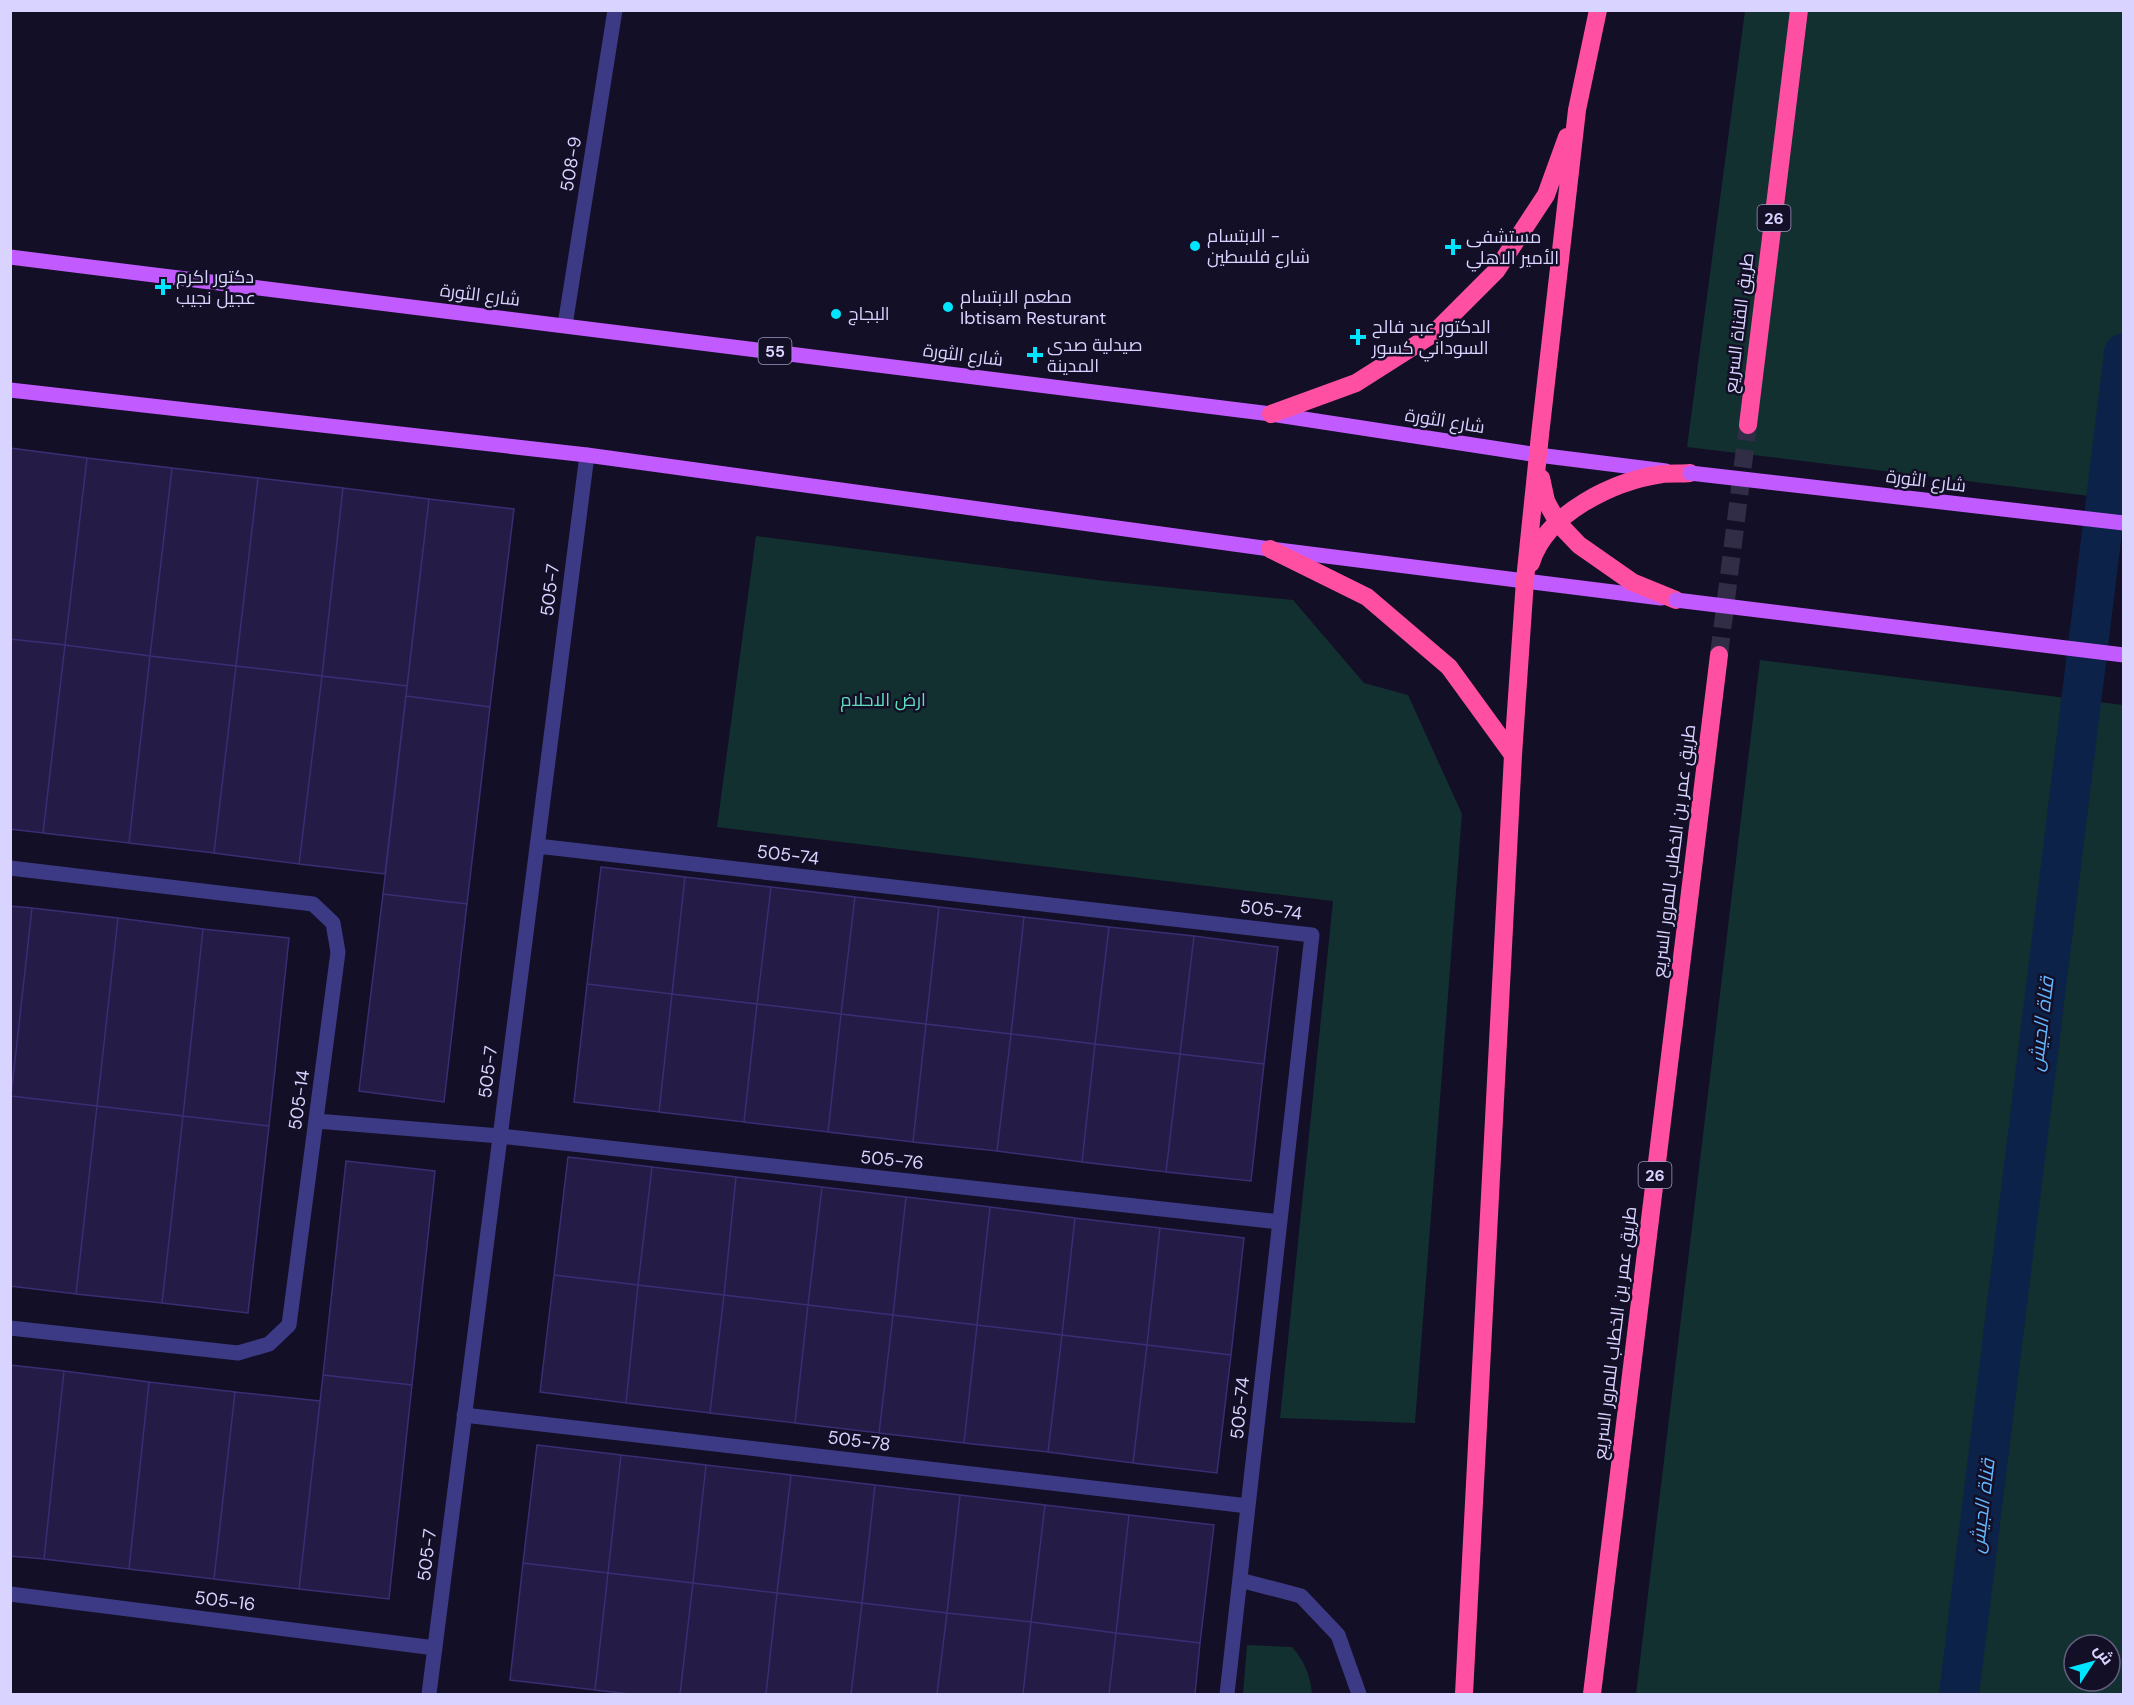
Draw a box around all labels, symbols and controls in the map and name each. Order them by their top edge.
street label: 508-9 [555,135,587,193]
road number: 26 [1758,205,1790,231]
place label: الابتسام - شارع فلسطين [1207,224,1310,269]
place label: مستشفى الأمير الاهلي [1466,225,1559,272]
marker: مستشفى الأمير الاهلي [1444,238,1462,256]
marker: الابتسام - شارع فلسطين [1188,239,1202,253]
street label: طريق القناة السريع [1718,252,1760,394]
place label: دكتور اكرم عجيل نجيب [176,265,256,310]
marker: دكتور اكرم عجيل نجيب [154,278,172,296]
street label: شارع الثورة [439,278,521,312]
place label: مطعم الابتسام Ibtisam Resturant [960,285,1106,330]
marker: مطعم الابتسام Ibtisam Resturant [941,300,955,314]
place label: البجاج [848,302,890,326]
marker: البجاج [829,307,843,321]
place label: الدكتور عبد فالح السوداني كسور [1371,315,1491,362]
marker: الدكتور عبد فالح السوداني كسور [1349,328,1367,346]
place label: صيدلية صدى المدينة [1047,333,1143,378]
road number: 55 [758,338,792,364]
street label: شارع الثورة [922,338,1004,372]
marker: صيدلية صدى المدينة [1028,348,1042,362]
street label: شارع الثورة [1403,403,1487,439]
street label: شارع الثورة [1885,464,1967,498]
street label: 505-7 [535,562,565,618]
park label: ارض الاحلام [840,688,926,712]
street label: طريق عمر بن الخطاب للمرور السريع [1647,723,1701,979]
street label: 505-74 [756,839,821,871]
street label: 505-74 [1239,894,1304,926]
water label: قناة الجيش [2022,973,2060,1073]
street label: 505-7 [473,1044,503,1100]
street label: 505-14 [283,1068,315,1132]
street label: 505-76 [859,1145,925,1175]
road number: 26 [1638,1162,1672,1188]
street label: طريق عمر بن الخطاب للمرور السريع [1588,1205,1642,1461]
street label: 505-74 [1225,1376,1255,1440]
street label: 505-78 [826,1425,892,1457]
water label: قناة الجيش [1963,1455,2001,1555]
street label: 505-7 [412,1527,442,1583]
street label: 505-16 [193,1585,257,1617]
north arrow [2062,1633,2122,1693]
text: ش [2089,1640,2118,1669]

